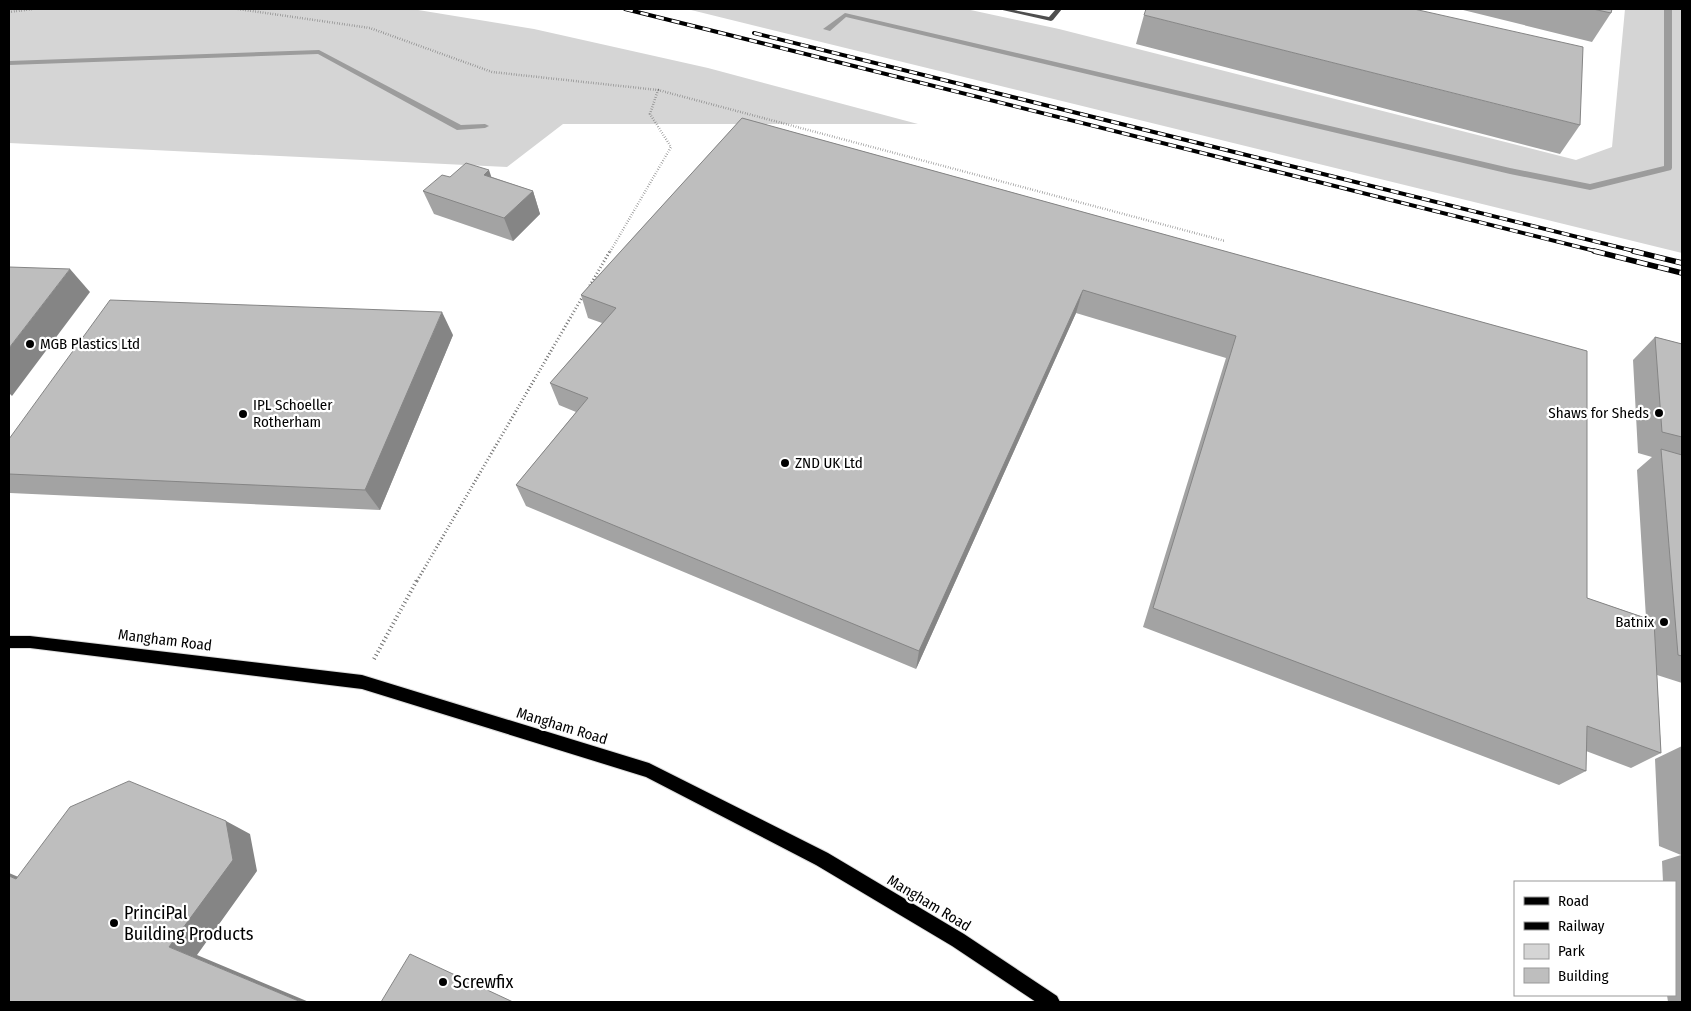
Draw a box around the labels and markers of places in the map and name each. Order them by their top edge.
place label: MGB Plastics Ltd [40,335,140,353]
marker: MGB Plastics Ltd [24,338,36,350]
place label: IPL Schoeller Rotherham [253,396,333,431]
place label: Shaws for Sheds [1548,404,1649,422]
marker: Shaws for Sheds [1653,407,1665,419]
marker: IPL Schoeller Rotherham [237,408,249,420]
place label: ZND UK Ltd [795,454,863,472]
marker: ZND UK Ltd [779,457,791,469]
place label: Batnix [1615,613,1654,631]
marker: Batnix [1658,616,1670,628]
place label: PrinciPal Building Products [124,902,254,945]
marker: PrinciPal Building Products [108,917,120,929]
place label: Screwfix [453,971,514,993]
marker: Screwfix [437,976,449,988]

